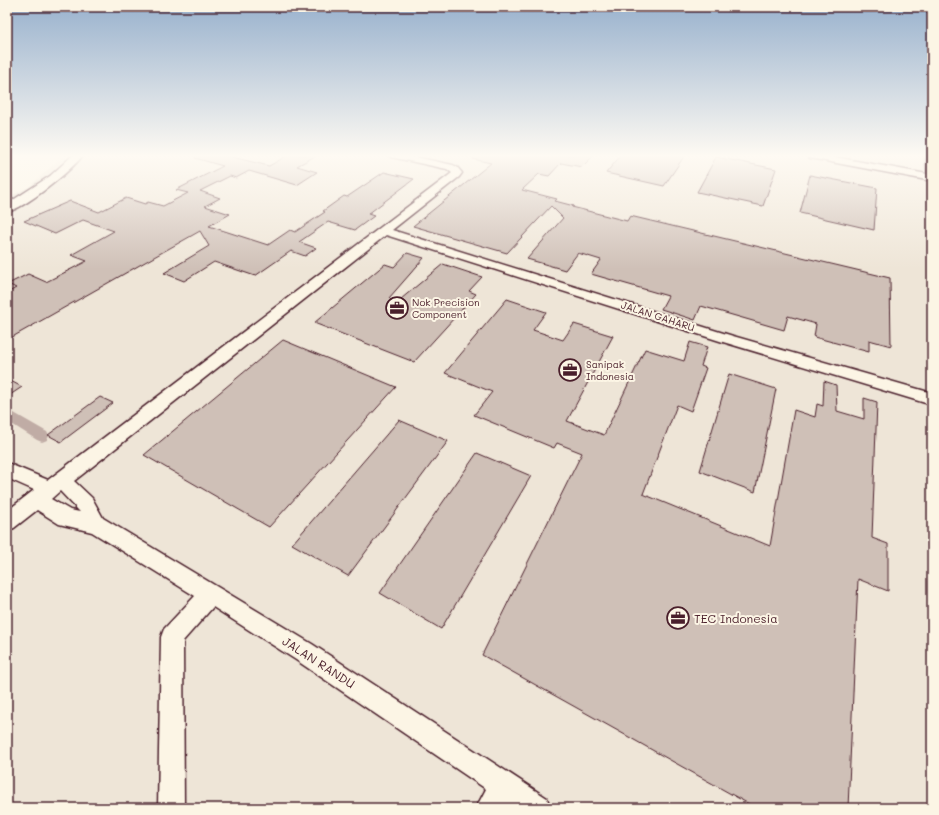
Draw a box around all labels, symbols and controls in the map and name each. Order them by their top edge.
office icon: Nok Precision Component [384,295,410,321]
place label: Nok Precision Component [412,295,479,321]
street label: JALAN GAHARU [619,298,697,334]
office icon: Sanipak Indonesia [557,357,583,383]
place label: Sanipak Indonesia [586,357,634,383]
office icon: TEC Indonesia [665,605,691,631]
place label: TEC Indonesia [694,610,778,626]
street label: JALAN RANDU [280,633,358,691]

